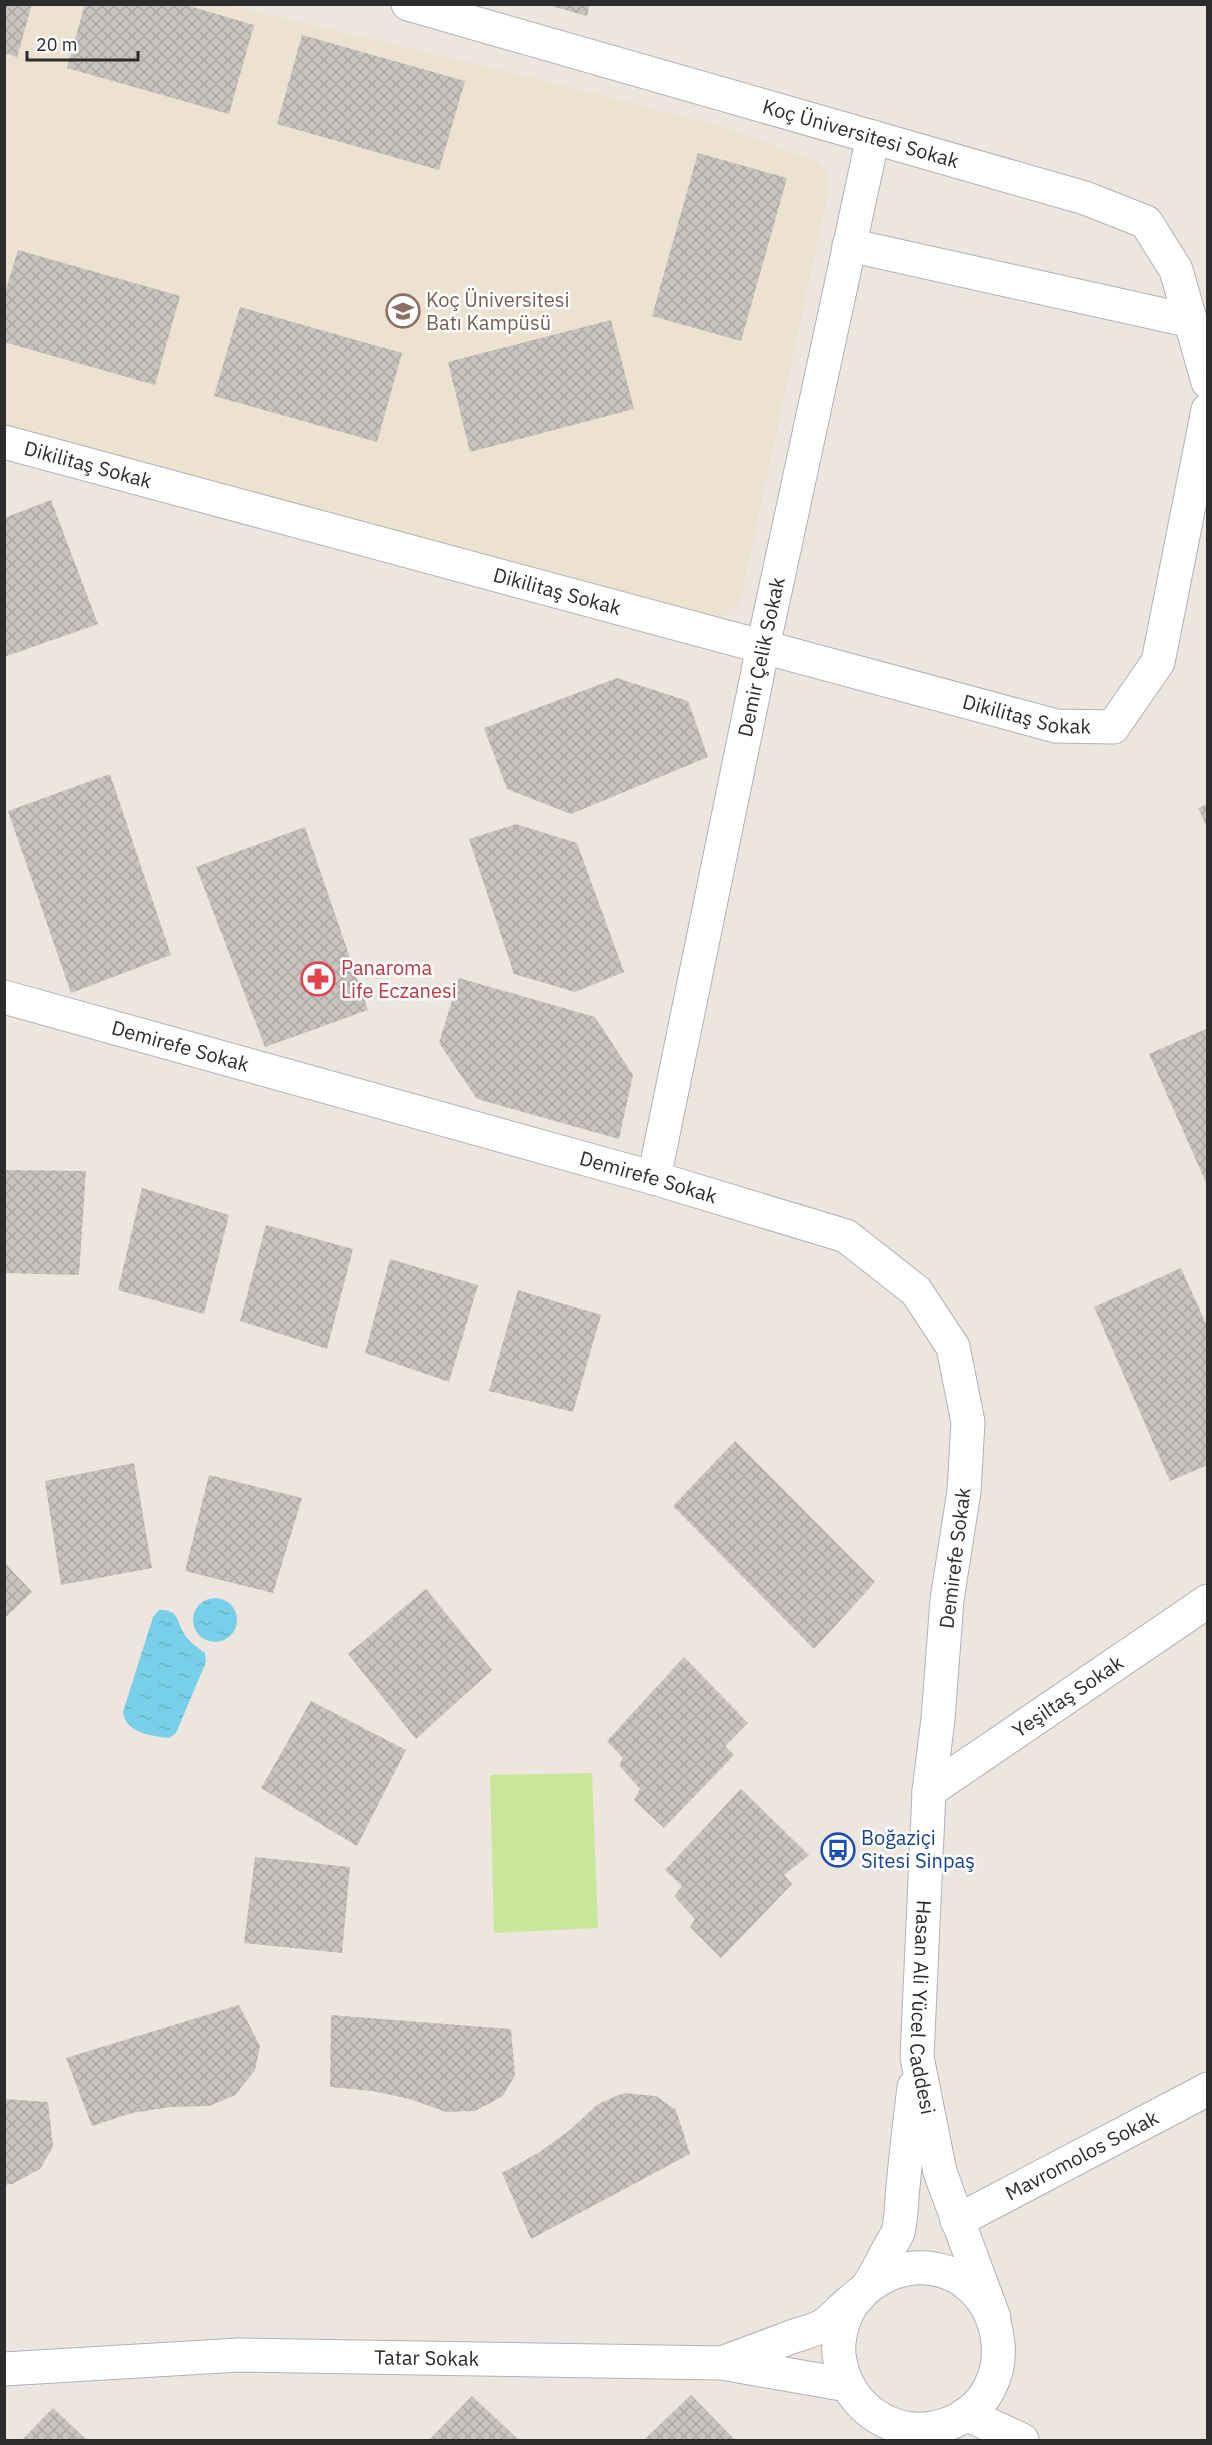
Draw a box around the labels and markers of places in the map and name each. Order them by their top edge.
place label: Koç Üniversitesi Batı Kampüsü [426,286,569,336]
school or university icon: Koç Üniversitesi Batı Kampüsü [385,293,421,329]
place label: Panaroma Life Eczanesi [341,954,457,1004]
pharmacy icon: Panaroma Life Eczanesi [300,961,336,997]
place label: Boğaziçi Sitesi Sinpaş [861,1824,975,1874]
bus stop icon: Boğaziçi Sitesi Sinpaş [820,1832,856,1868]

